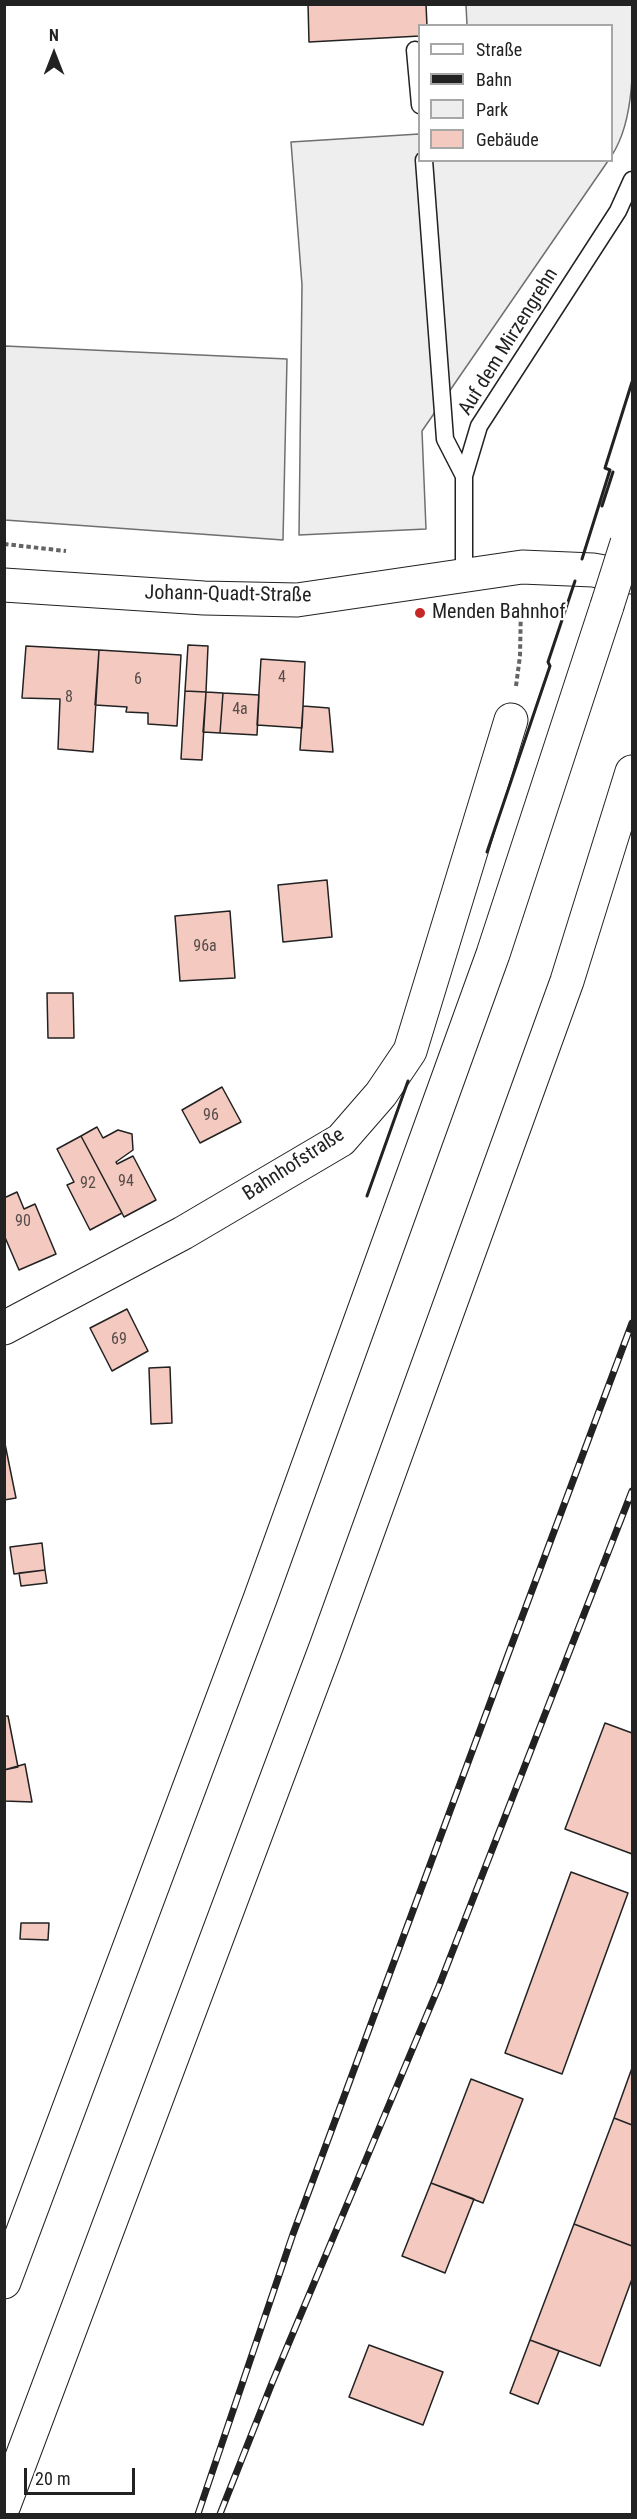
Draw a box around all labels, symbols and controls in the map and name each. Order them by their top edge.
north arrow [24,24,84,84]
legend [418,24,613,162]
text: N [49,26,59,45]
text: Straße [476,39,522,60]
text: Bahn [476,69,512,90]
text: Park [476,99,508,120]
text: Gebäude [476,129,539,150]
street label: Auf dem Mirzengrehn [454,264,564,420]
street label: Johann-Quadt-Straße [144,582,312,608]
place label: Menden Bahnhof [432,601,566,625]
marker: Menden Bahnhof [413,606,427,620]
house number: 4 [278,668,286,688]
house number: 6 [134,670,142,690]
house number: 8 [65,688,73,708]
house number: 4a [232,700,248,720]
house number: 96a [193,937,217,957]
house number: 96 [203,1106,219,1126]
street label: Bahnhofstraße [239,1123,349,1207]
house number: 94 [118,1172,134,1192]
house number: 92 [80,1174,96,1194]
house number: 90 [15,1212,31,1232]
house number: 69 [111,1330,127,1350]
scale bar [27,2456,138,2494]
text: 20 m [35,2468,70,2489]

